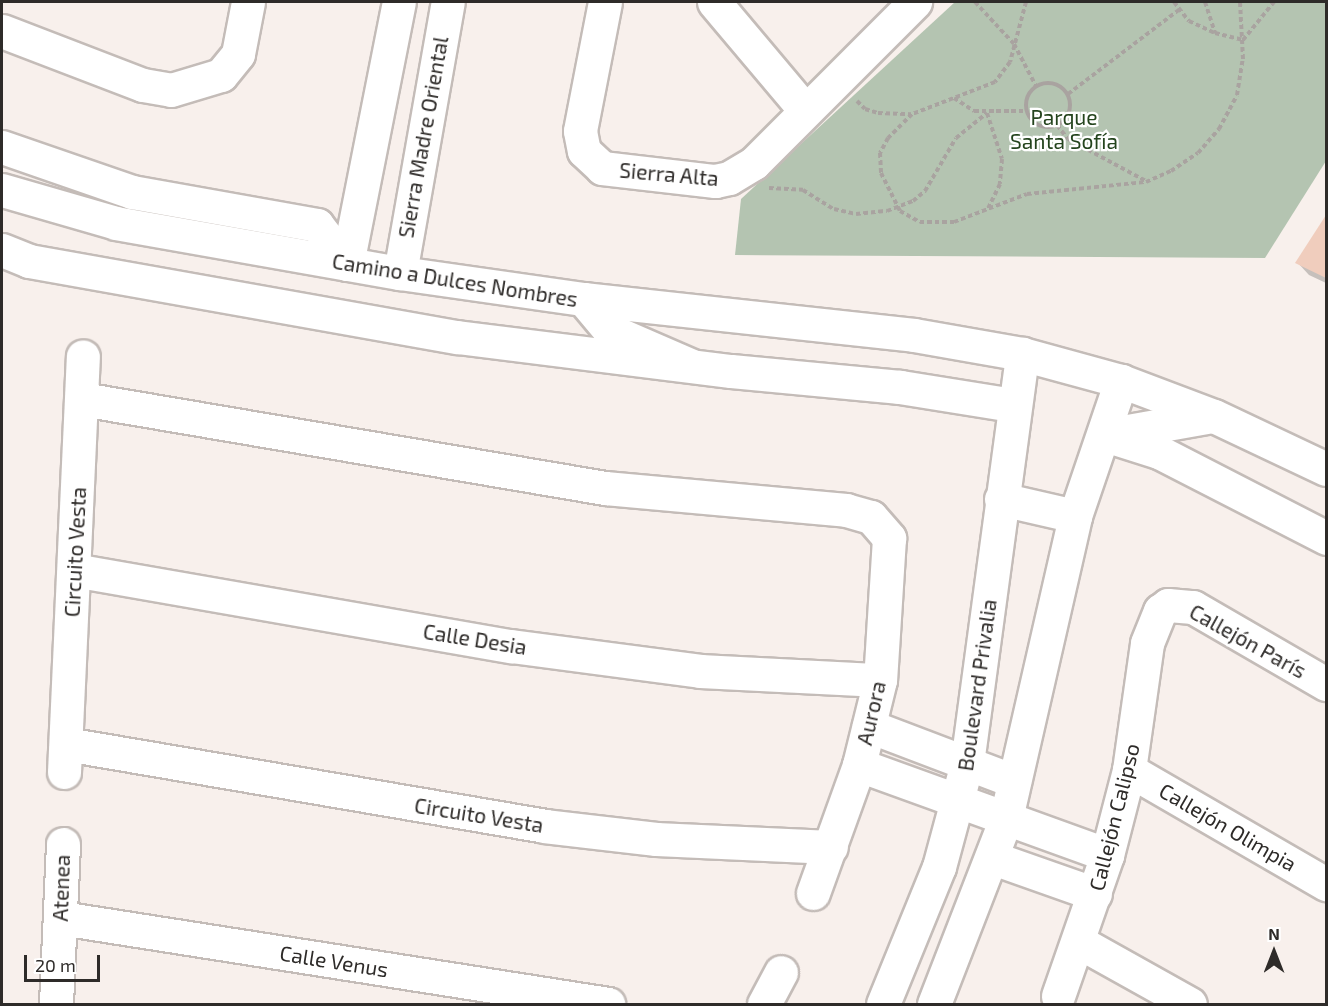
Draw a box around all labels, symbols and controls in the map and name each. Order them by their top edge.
street label: Sierra Madre Oriental [393,34,453,240]
park label: Parque Santa Sofía [1010,104,1118,154]
street label: Sierra Alta [618,157,720,191]
street label: Camino a Dulces Nombres [330,248,580,312]
street label: Circuito Vesta [59,486,91,618]
street label: Boulevard Privalia [952,597,1002,773]
street label: Callejón París [1185,599,1311,683]
street label: Calle Desia [421,618,529,660]
street label: Aurora [851,678,891,748]
street label: Callejón Calipso [1084,741,1144,893]
street label: Callejón Olimpia [1155,778,1301,876]
street label: Circuito Vesta [412,792,546,838]
street label: Atenea [47,854,75,922]
north arrow [1244,922,1304,982]
text: N [1268,924,1280,943]
street label: Calle Venus [278,940,390,982]
scale bar [27,943,104,981]
text: 20 m [35,954,76,976]

